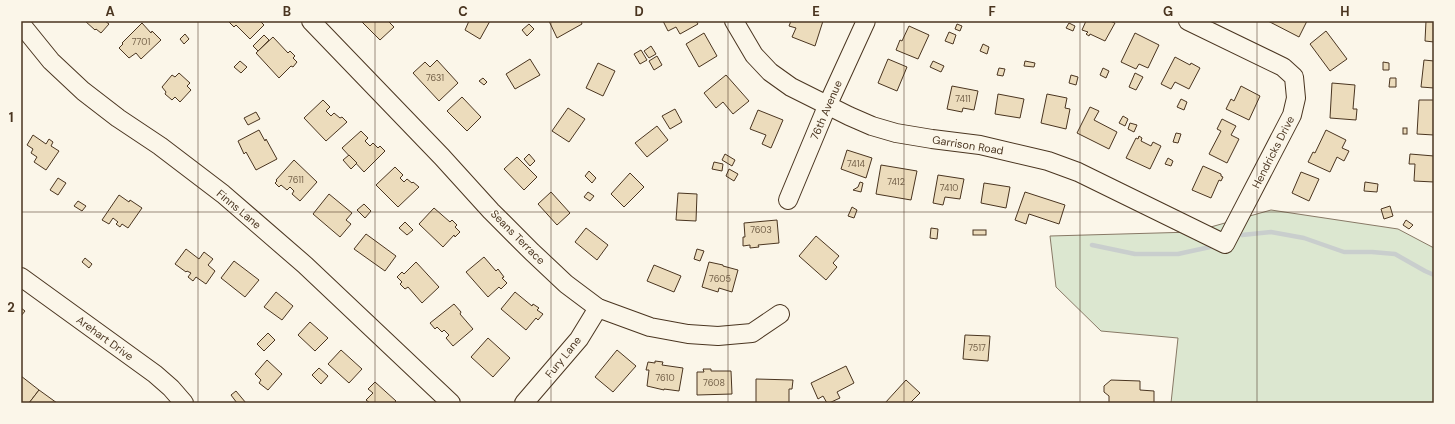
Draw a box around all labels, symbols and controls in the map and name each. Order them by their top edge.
text: A [105,3,115,20]
text: B [283,3,291,20]
text: C [458,3,468,20]
text: D [634,3,644,20]
text: E [812,3,820,20]
text: F [988,3,996,20]
text: G [1163,3,1173,20]
text: H [1340,3,1350,20]
house number: 7701 [132,36,150,48]
house number: 7631 [426,72,444,84]
street label: 76th Avenue [807,78,845,142]
house number: 7411 [955,93,971,105]
text: 1 [9,109,13,126]
street label: Hendricks Drive [1249,113,1297,191]
street label: Garrison Road [931,132,1005,158]
house number: 7414 [847,158,866,170]
house number: 7611 [288,174,304,186]
house number: 7412 [887,176,905,188]
house number: 7410 [940,182,958,194]
street label: Finns Lane [214,186,264,232]
street label: Seans Terrace [488,207,548,267]
house number: 7603 [750,224,772,236]
house number: 7605 [709,273,731,285]
text: 2 [7,299,15,316]
street label: Arehart Drive [74,313,136,363]
street label: Fury Lane [542,333,584,381]
house number: 7517 [968,342,986,354]
house number: 7610 [655,372,675,384]
house number: 7608 [703,377,725,389]

